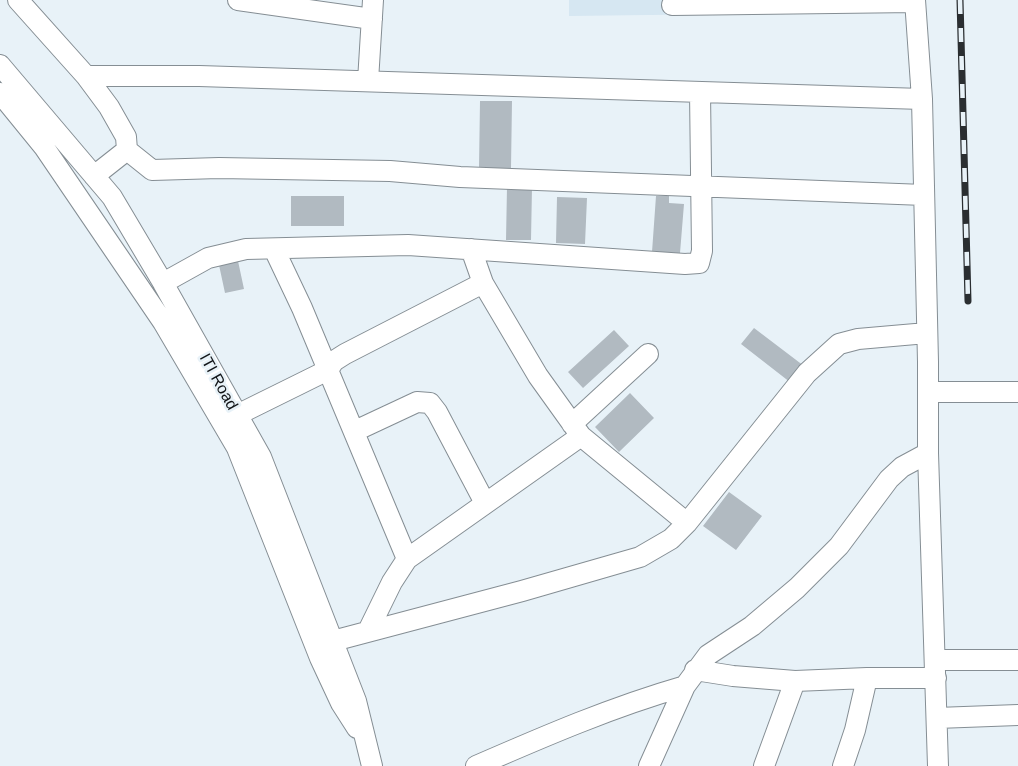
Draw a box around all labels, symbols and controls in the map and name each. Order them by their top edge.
street label: ITI Road [195,351,241,413]

